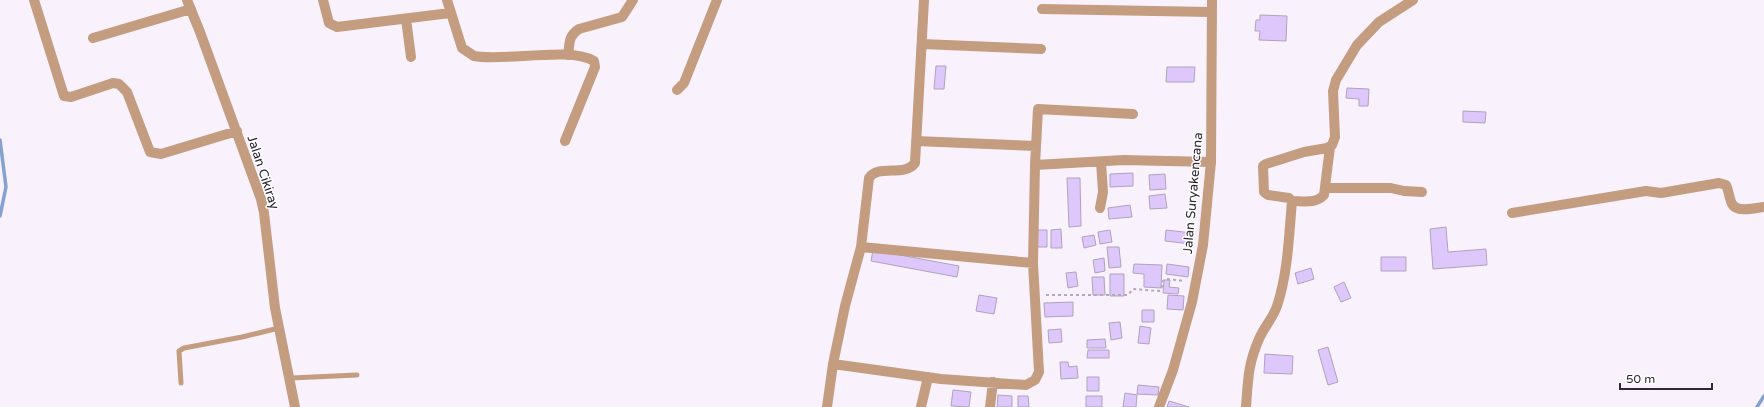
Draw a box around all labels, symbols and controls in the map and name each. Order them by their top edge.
street label: Jalan Suryakencana [1180,132,1206,255]
street label: Jalan Cikiray [244,133,283,211]
scale bar [1620,365,1712,391]
text: 50 m [1626,372,1655,386]

